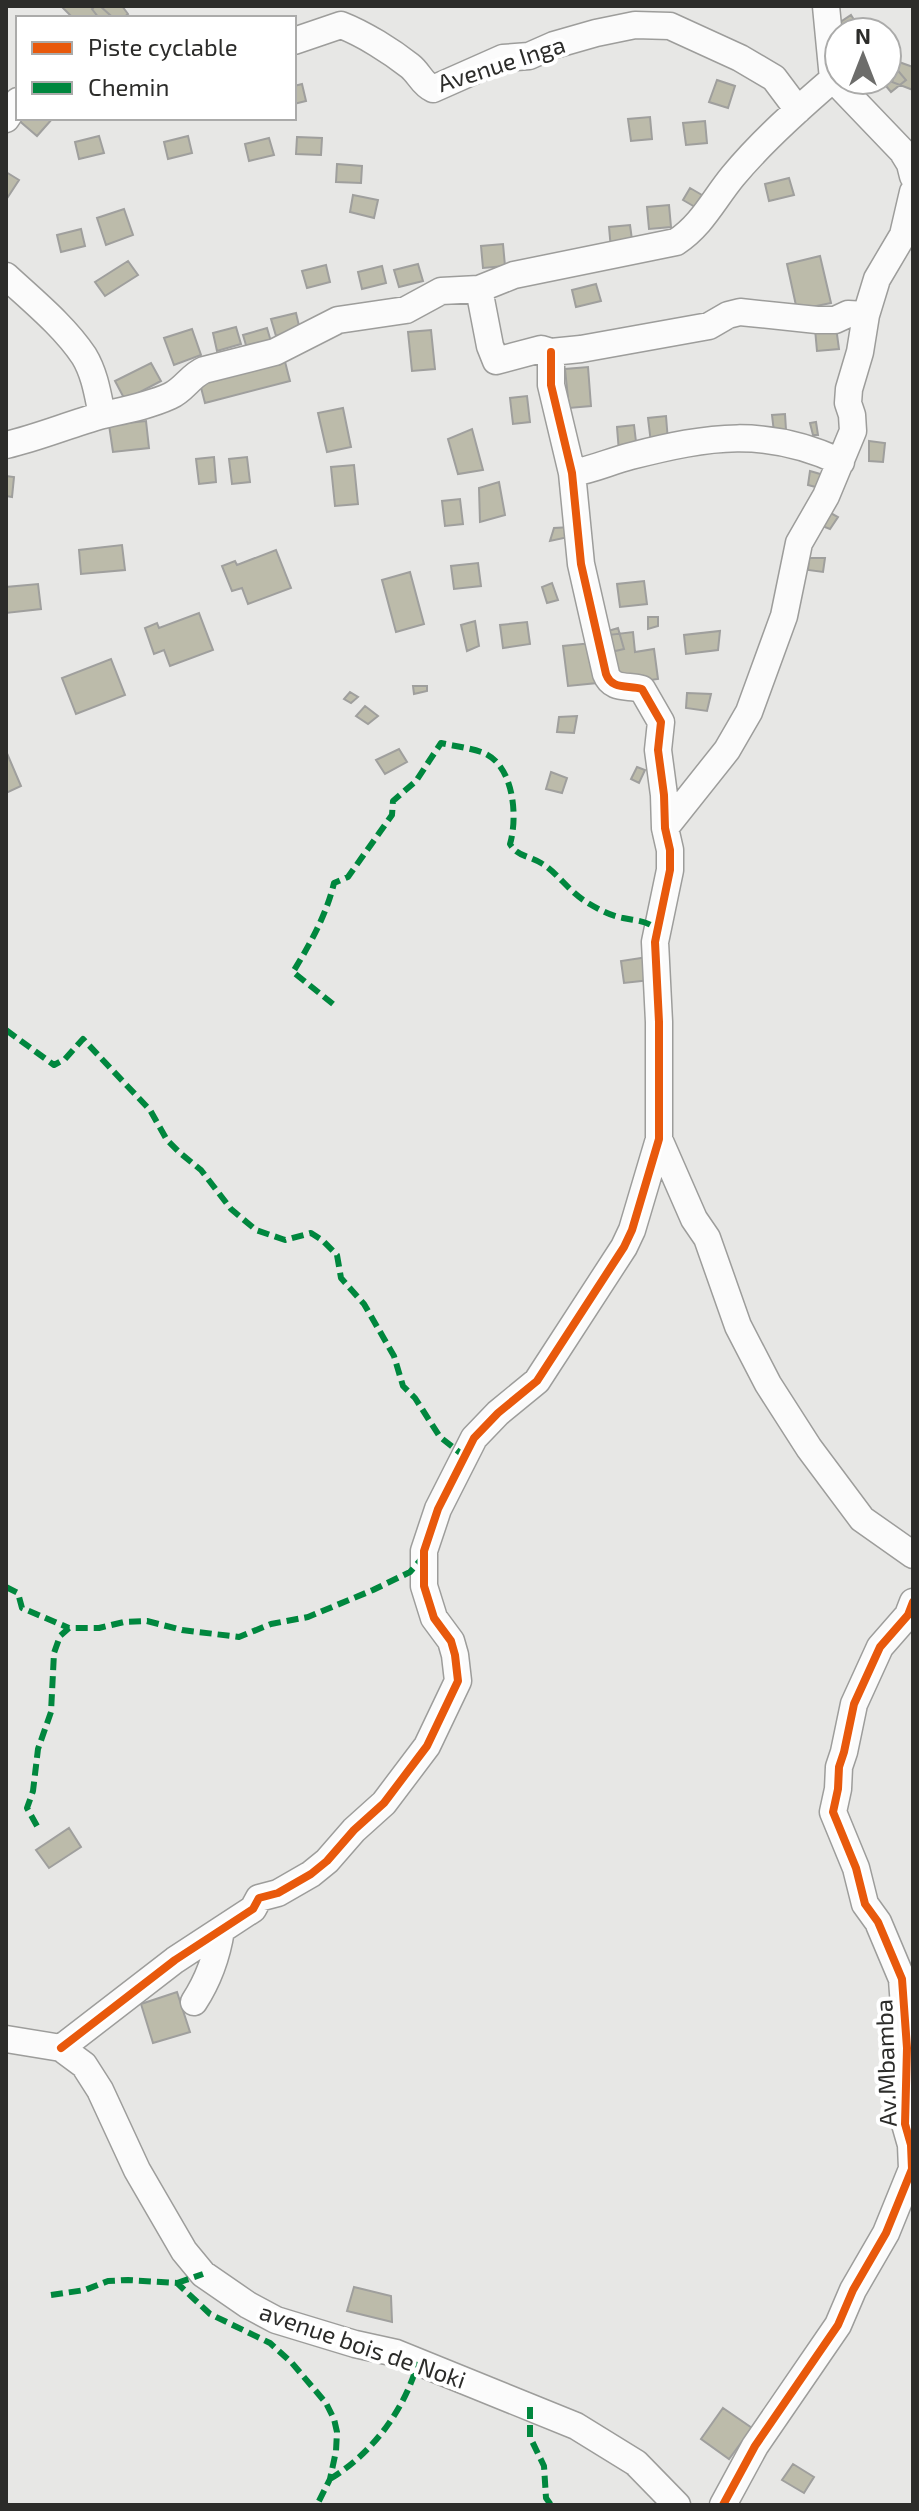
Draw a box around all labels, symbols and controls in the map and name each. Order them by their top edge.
legend [16,16,296,120]
north arrow [823,16,903,96]
text: N [855,22,871,48]
street label: Avenue Inga [434,29,568,97]
text: Piste cyclable [88,32,238,61]
text: Chemin [88,72,169,101]
street label: Av.Mbamba [868,1999,902,2127]
street label: avenue bois de Noki [256,2296,470,2394]

